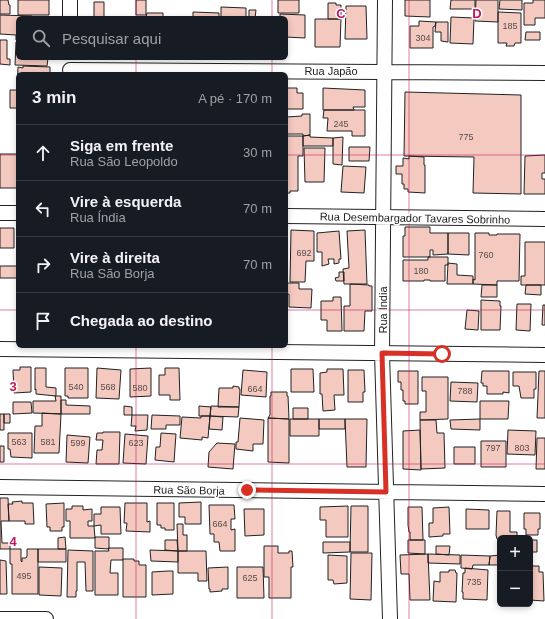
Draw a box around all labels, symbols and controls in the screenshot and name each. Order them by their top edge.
text: C [336,6,346,21]
text: D [472,6,482,21]
search box [16,16,288,60]
house number: 185 [502,21,518,31]
icon: search [30,27,52,49]
text: Pesquisar aqui [62,30,161,47]
house number: 304 [415,33,431,43]
street label: Rua Japão [304,65,358,77]
text: 3 min [32,88,76,107]
text: A pé · 170 m [198,91,272,106]
house number: 245 [333,119,349,129]
house number: 775 [458,132,474,142]
text: Siga em frente [70,137,173,154]
icon: ahead [32,142,54,164]
text: 30 m [243,145,272,160]
text: Rua São Leopoldo [70,154,178,169]
text: Vire à esquerda [70,193,181,210]
icon: left [32,198,54,220]
text: 70 m [243,201,272,216]
text: Rua Índia [70,210,126,225]
street label: Rua Desembargador Tavares Sobrinho [320,210,510,226]
house number: 692 [296,248,312,258]
text: Vire à direita [70,249,160,266]
house number: 760 [478,250,494,260]
icon: right [32,254,54,276]
text: 70 m [243,257,272,272]
text: Rua São Borja [70,266,155,281]
house number: 180 [413,266,429,276]
street label: Rua Índia [377,286,389,334]
icon: arrive [32,310,54,332]
text: Chegada ao destino [70,312,213,329]
route start [433,345,451,363]
text: 3 [9,379,17,394]
house number: 540 [68,382,84,392]
house number: 568 [100,382,116,392]
house number: 580 [132,383,148,393]
house number: 664 [247,384,263,394]
house number: 788 [457,386,473,396]
house number: 563 [11,437,27,447]
house number: 581 [40,437,56,447]
house number: 599 [70,438,86,448]
house number: 623 [128,438,144,448]
house number: 797 [485,443,501,453]
house number: 803 [514,443,530,453]
route end [238,481,256,499]
street label: Rua São Borja [153,483,226,497]
house number: 664 [212,519,228,529]
text: 4 [9,534,17,549]
map controls [497,535,533,607]
button: + [497,535,533,571]
house number: 495 [16,571,32,581]
button: − [497,571,533,607]
house number: 625 [242,573,258,583]
house number: 735 [466,577,482,587]

